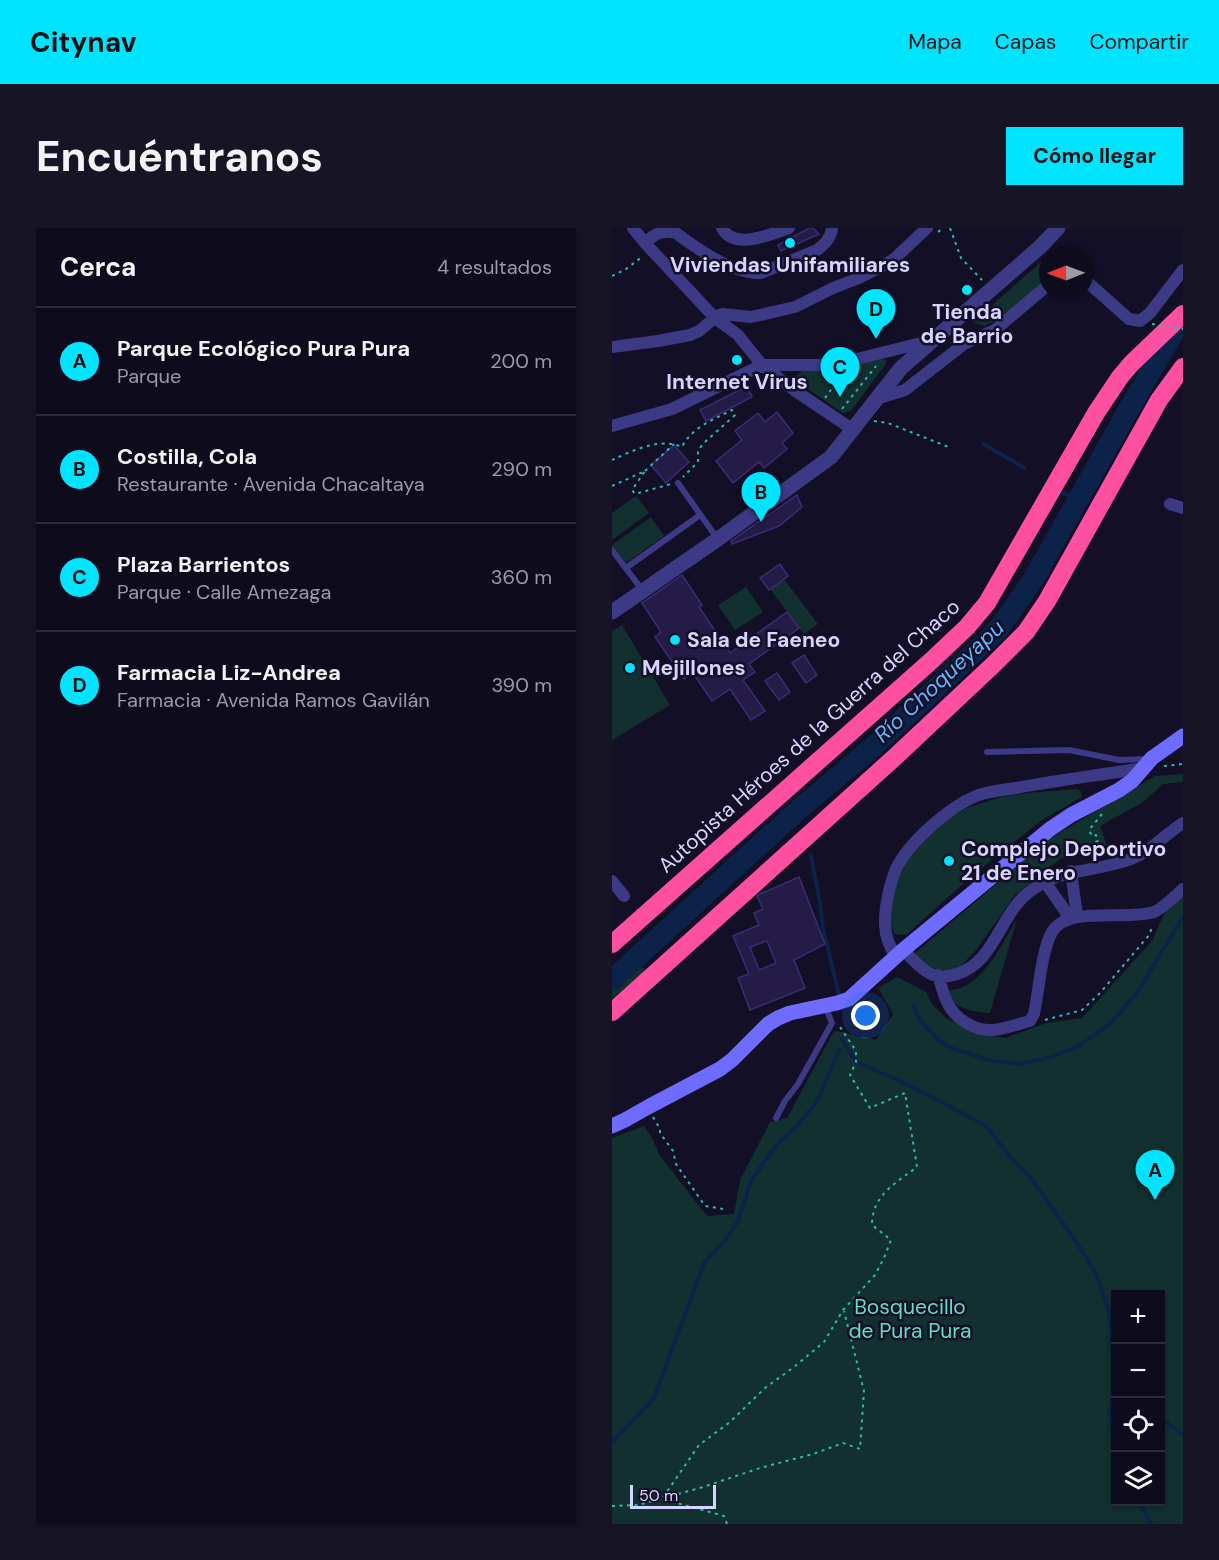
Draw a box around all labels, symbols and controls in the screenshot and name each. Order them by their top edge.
text: Citynav [30,24,136,61]
text: Mapa [908,28,962,56]
text: Capas [995,28,1056,56]
text: Compartir [1089,28,1189,56]
button: Cómo llegar [1006,127,1183,185]
text: Encuéntranos [36,129,323,184]
marker: Viviendas Unifamiliares [783,236,797,250]
north arrow [1039,246,1093,300]
text: Cerca [60,250,136,284]
place label: Viviendas Unifamiliares [670,251,910,279]
text: 4 resultados [437,254,552,280]
marker: Tienda de Barrio [960,283,974,297]
pin: D [856,290,896,339]
place label: Tienda de Barrio [921,298,1013,350]
text: Parque Ecológico Pura Pura [117,334,410,363]
text: A [72,348,87,374]
text: 200 m [490,348,552,374]
pin: C [820,348,860,397]
marker: Internet Virus [730,353,744,367]
text: Parque [117,363,181,389]
place label: Internet Virus [666,368,808,396]
text: Costilla, Cola [117,442,257,471]
text: B [73,456,86,482]
text: 290 m [491,456,552,482]
text: Restaurante · Avenida Chacaltaya [117,471,425,497]
pin: B [742,472,780,522]
text: Plaza Barrientos [117,550,290,579]
text: C [72,564,87,590]
text: 360 m [491,564,552,590]
text: Parque · Calle Amezaga [117,579,331,605]
street label: Autopista Héroes de la Guerra del Chaco [652,593,966,879]
water label: Río Choqueyapu [868,613,1010,749]
place label: Sala de Faeneo [687,626,840,654]
marker: Sala de Faeneo [668,633,682,647]
place label: Mejillones [642,654,746,682]
text: Farmacia Liz-Andrea [117,658,341,687]
marker: Mejillones [623,661,637,675]
text: D [72,672,87,698]
text: 390 m [491,672,552,698]
text: Farmacia · Avenida Ramos Gavilán [117,687,430,713]
place label: Complejo Deportivo 21 de Enero [961,835,1166,887]
marker: Complejo Deportivo 21 de Enero [942,854,956,868]
your location [851,1001,880,1030]
pin: A [1136,1150,1174,1200]
map controls [1111,1290,1165,1506]
button: + [1111,1290,1165,1344]
park label: Bosquecillo de Pura Pura [848,1293,972,1345]
button: − [1111,1344,1165,1398]
button: locate [1111,1398,1165,1452]
button: layers [1111,1452,1165,1506]
scale bar [630,1482,716,1510]
text: 50 m [639,1485,678,1506]

